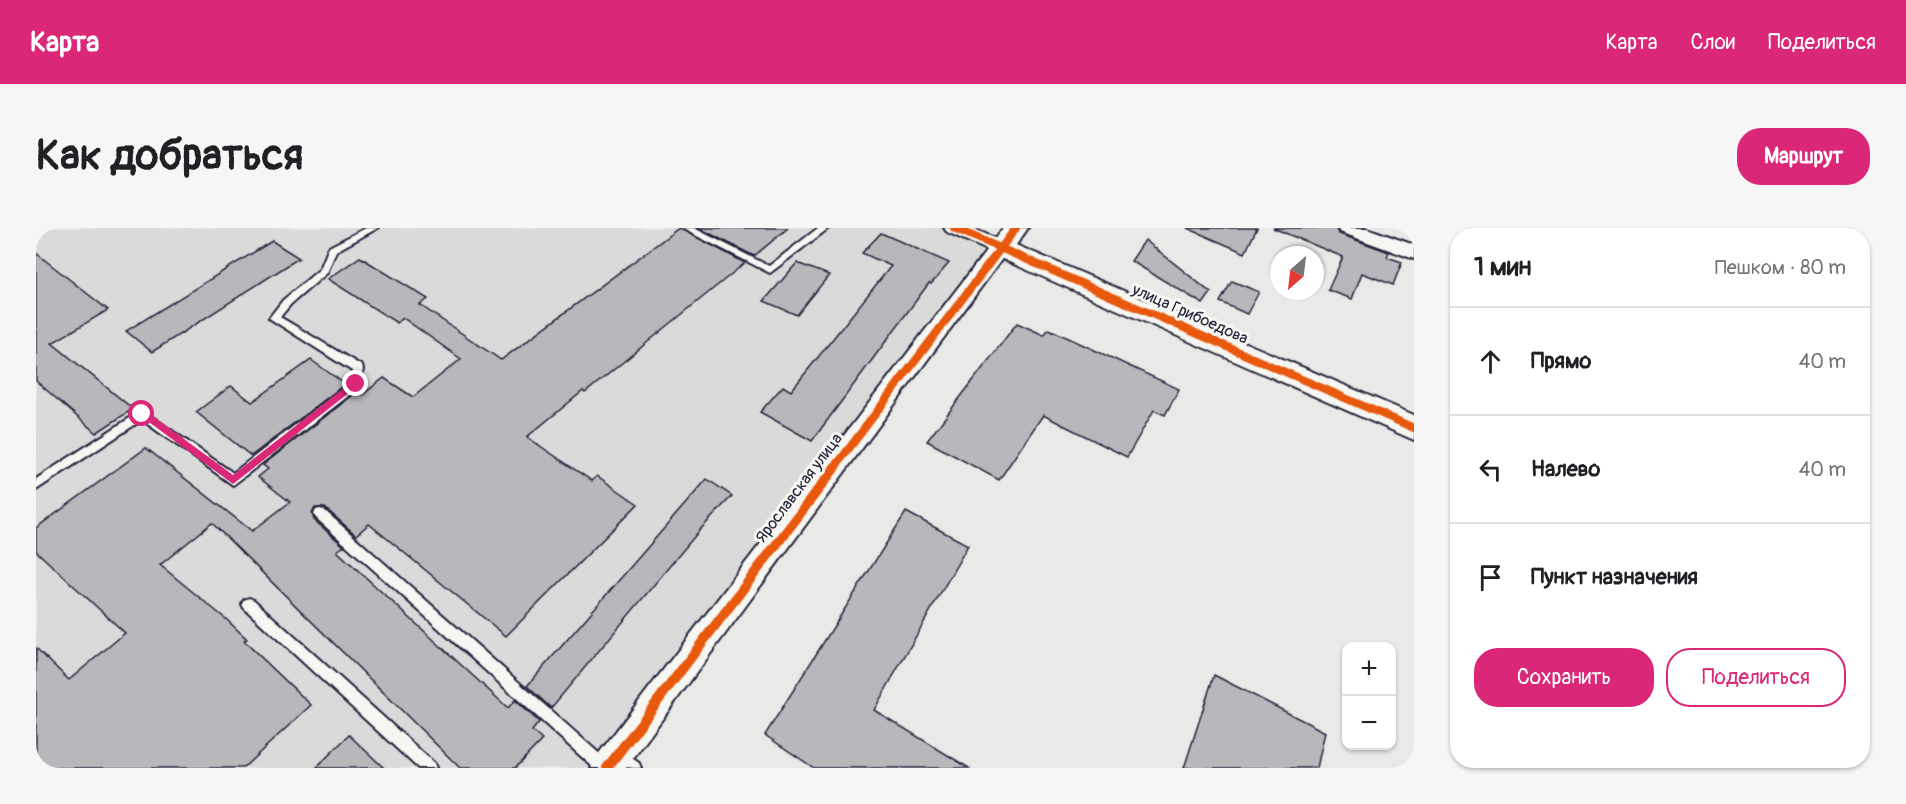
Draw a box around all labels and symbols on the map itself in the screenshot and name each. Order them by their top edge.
north arrow [1270,246,1324,300]
street label: улица Грибоедова [1128,279,1251,349]
route end [342,370,368,396]
route start [128,400,154,426]
street label: Ярославская улица [751,429,847,547]

